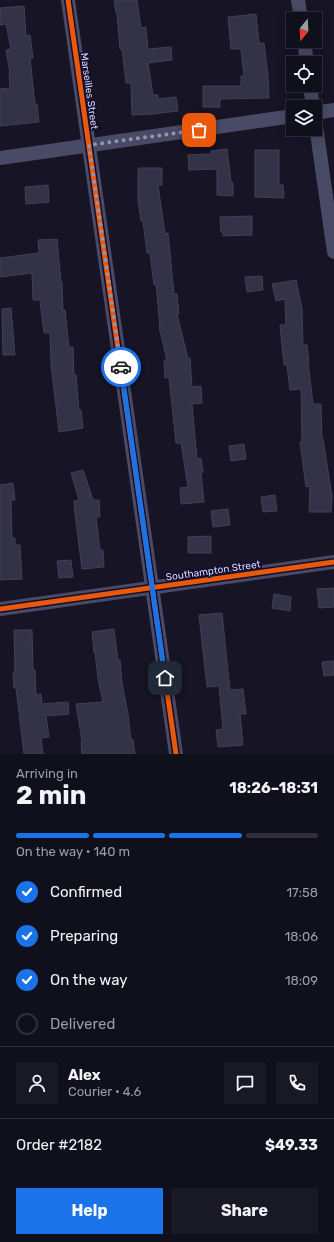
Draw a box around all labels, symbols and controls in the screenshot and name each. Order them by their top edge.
north arrow [286,12,322,48]
map controls [286,12,322,136]
street label: Marseilles Street [78,52,100,130]
button: locate [286,56,322,92]
button: layers [286,100,322,136]
pin [182,113,216,147]
icon: bag [188,119,210,141]
courier [101,347,141,387]
icon: car [110,356,132,378]
street label: Southampton Street [165,558,261,584]
pin [148,661,182,695]
icon: home [154,667,176,689]
text: Arriving in [16,766,78,781]
text: 18:26–18:31 [229,779,318,797]
text: 2 min [16,780,86,811]
text: On the way · 140 m [16,844,130,859]
icon: check [16,881,38,903]
text: Confirmed [50,883,122,901]
text: 17:58 [286,885,318,900]
icon: check [16,925,38,947]
text: Preparing [50,927,118,945]
text: 18:06 [285,929,318,944]
icon: check [16,969,38,991]
text: On the way [50,971,128,989]
text: 18:09 [285,973,318,988]
text: Delivered [50,1015,115,1033]
button: person [16,1062,58,1104]
button: chat [224,1062,266,1104]
button: phone [276,1062,318,1104]
text: Alex [68,1066,101,1084]
text: Courier · 4.6 [68,1084,141,1099]
text: Order #2182 [16,1136,102,1154]
text: $49.33 [265,1136,318,1154]
button: Help [16,1188,163,1234]
button: Share [171,1188,318,1234]

